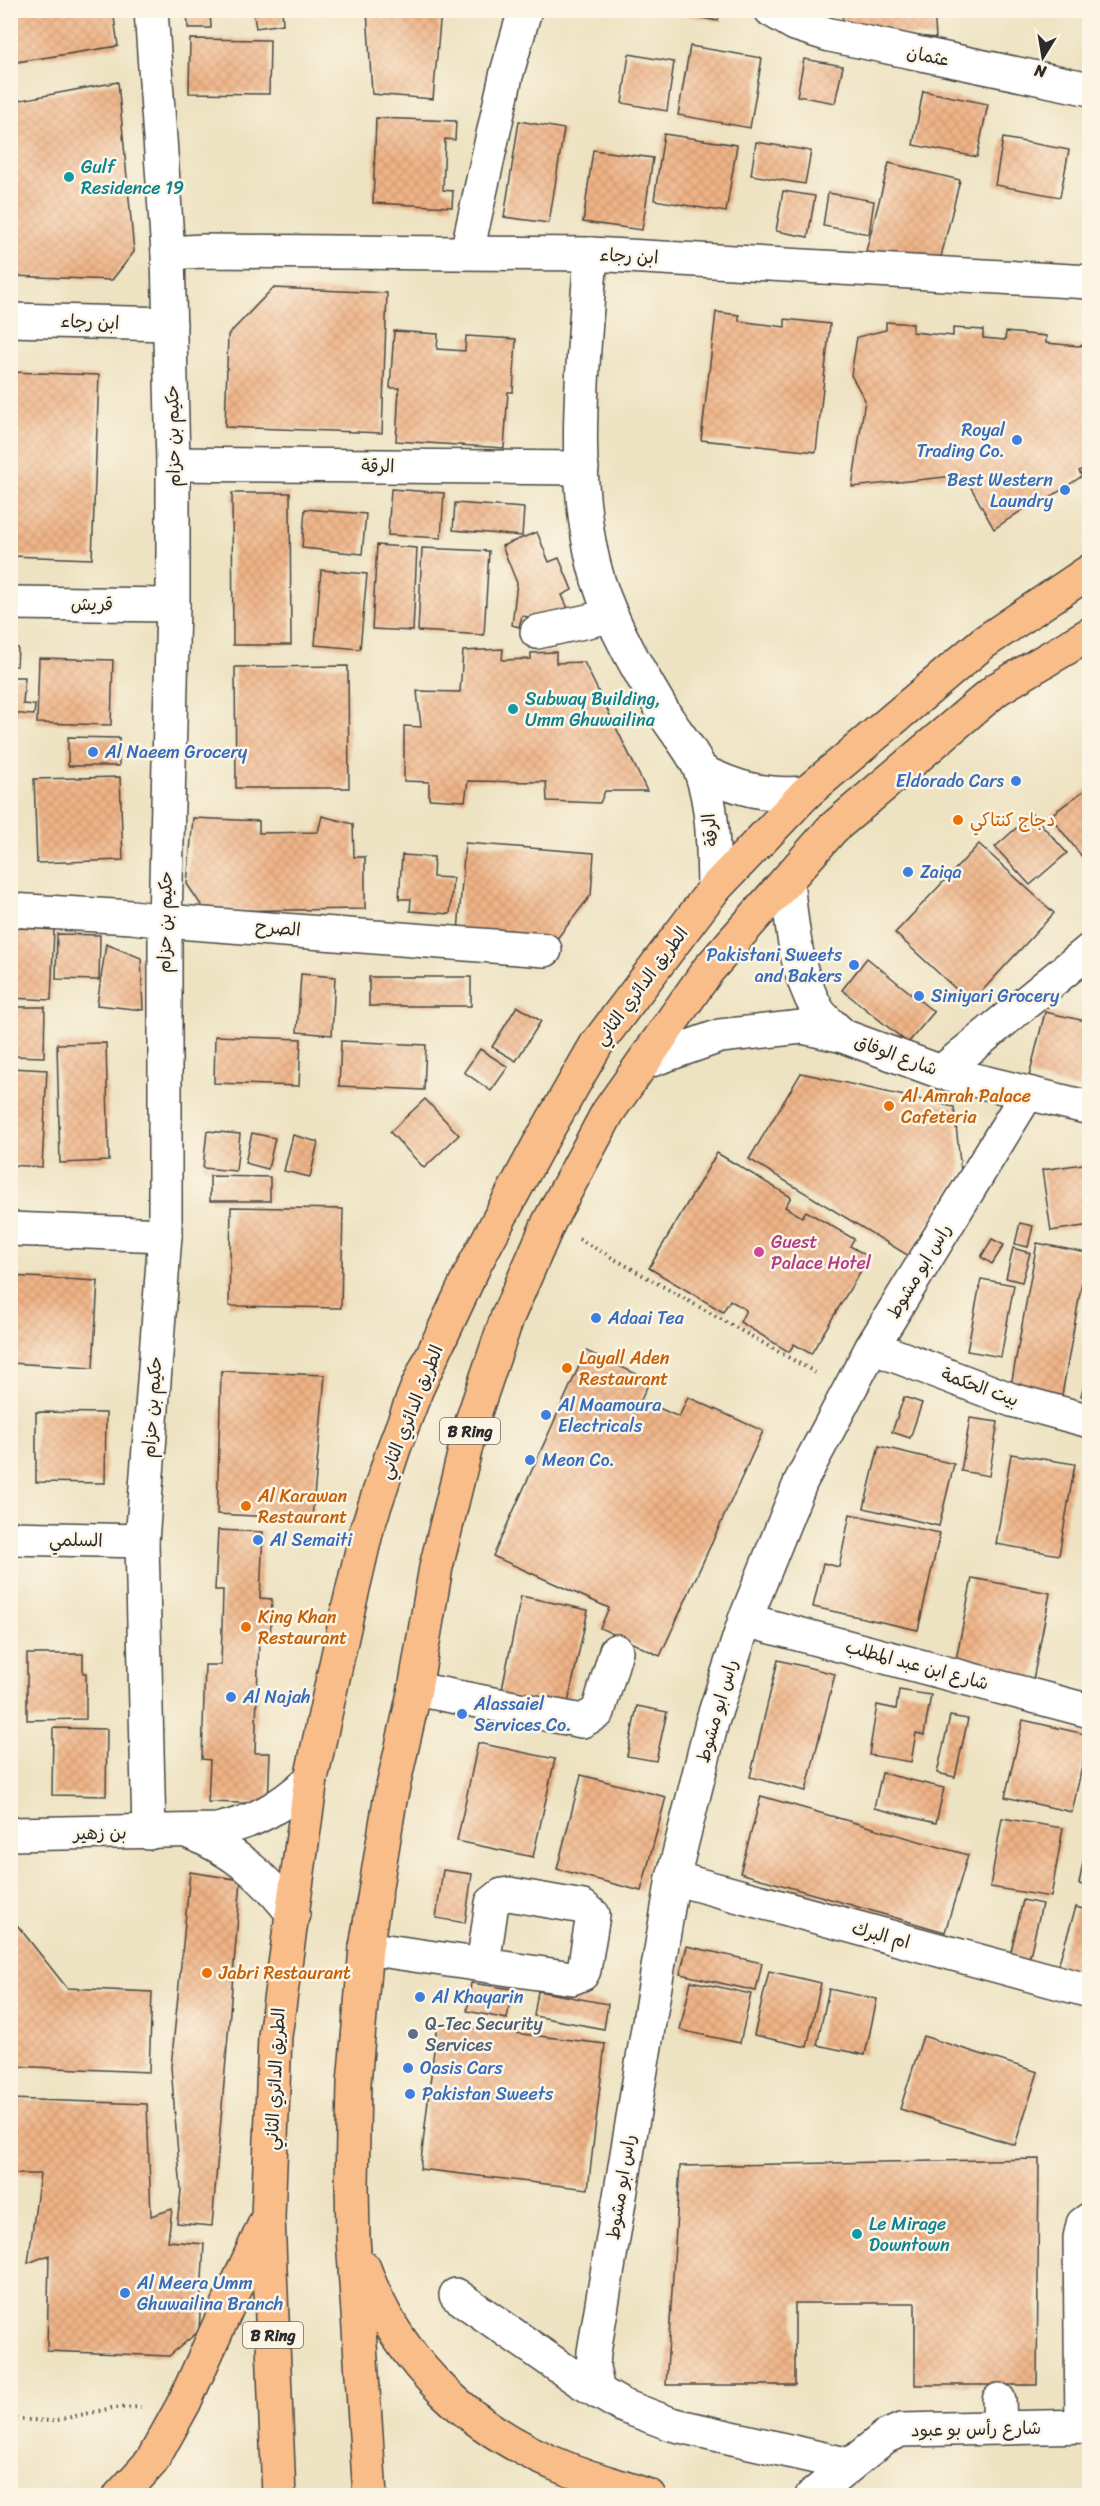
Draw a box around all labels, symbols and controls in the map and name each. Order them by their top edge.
north arrow [1013,27,1073,87]
street label: عثمان [904,36,952,76]
text: N [1031,56,1049,87]
place label: Gulf Residence 19 [81,151,184,204]
marker: Gulf Residence 19 [62,170,76,184]
street label: ابن رجاء [599,238,659,274]
street label: ابن رجاء [60,305,120,339]
street label: حكيم بن حزام [156,385,190,487]
place label: Royal Trading Co. [917,414,1006,467]
marker: Royal Trading Co. [1010,433,1024,447]
street label: الرقة [361,450,395,482]
place label: Best Western Laundry [947,464,1054,517]
marker: Best Western Laundry [1058,483,1072,497]
street label: قريش [71,588,113,620]
place label: Subway Building, Umm Ghuwailina [525,683,660,736]
marker: Subway Building, Umm Ghuwailina [506,702,520,716]
place label: Al Naeem Grocery [104,736,248,768]
marker: Al Naeem Grocery [86,745,100,759]
place label: Eldorado Cars [896,765,1005,797]
marker: Eldorado Cars [1009,774,1023,788]
place label: دجاج كنتاكي [970,804,1055,836]
street label: الرقة [692,812,728,848]
marker: دجاج كنتاكي [951,813,965,827]
place label: Zaiqa [920,856,962,888]
marker: Zaiqa [901,865,915,879]
street label: حكيم بن حزام [148,871,182,973]
street label: الصرح [254,910,302,946]
street label: الطريق الدائري الثاني [585,919,697,1053]
place label: Pakistani Sweets and Bakers [706,939,843,992]
marker: Pakistani Sweets and Bakers [847,958,861,972]
place label: Siniyari Grocery [931,980,1060,1012]
marker: Siniyari Grocery [912,989,926,1003]
street label: شارع الوفاق [850,1025,942,1085]
place label: Al Amrah Palace Cafeteria [900,1080,1031,1133]
marker: Al Amrah Palace Cafeteria [882,1099,896,1113]
street label: راس ابو مشوط [878,1217,960,1325]
place label: Guest Palace Hotel [771,1226,872,1279]
marker: Guest Palace Hotel [752,1245,766,1259]
place label: Adaai Tea [607,1302,685,1334]
marker: Adaai Tea [589,1311,603,1325]
street label: الطريق الدائري الثاني [369,1340,453,1484]
place label: Layall Aden Restaurant [579,1342,670,1395]
street label: حكيم بن حزام [132,1355,172,1459]
street label: بيت الحكمة [937,1358,1023,1416]
marker: Layall Aden Restaurant [560,1361,574,1375]
place label: Al Maamoura Electricals [557,1389,662,1442]
marker: Al Maamoura Electricals [539,1408,553,1422]
road number: B Ring [440,1418,500,1444]
place label: Meon Co. [542,1444,615,1476]
marker: Meon Co. [523,1453,537,1467]
place label: Al Karawan Restaurant [257,1480,347,1533]
marker: Al Karawan Restaurant [239,1499,253,1513]
street label: السلمي [49,1524,103,1556]
place label: Al Semaiti [269,1524,353,1556]
marker: Al Semaiti [251,1533,265,1547]
place label: King Khan Restaurant [258,1601,347,1654]
marker: King Khan Restaurant [239,1620,253,1634]
street label: شارع ابن عبد المطلب [842,1630,992,1700]
street label: راس ابو مشوط [687,1655,747,1767]
place label: Al Najah [242,1681,310,1713]
place label: Alassaiel Services Co. [473,1688,572,1741]
marker: Al Najah [224,1690,238,1704]
marker: Alassaiel Services Co. [455,1707,469,1721]
street label: بن زهير [71,1817,127,1849]
street label: ام البرك [848,1912,914,1958]
place label: Jabri Restaurant [218,1957,351,1989]
marker: Jabri Restaurant [200,1966,214,1980]
place label: Al Khayarin [431,1981,524,2013]
marker: Al Khayarin [413,1990,427,2004]
street label: الطريق الدائري الثاني [255,2007,295,2151]
place label: Q-Tec Security Services [425,2008,544,2061]
marker: Q-Tec Security Services [406,2027,420,2041]
place label: Oasis Cars [420,2052,504,2084]
marker: Oasis Cars [401,2061,415,2075]
place label: Pakistan Sweets [422,2078,554,2110]
marker: Pakistan Sweets [403,2087,417,2101]
street label: راس ابو مشوط [597,2132,645,2242]
place label: Le Mirage Downtown [869,2208,950,2261]
marker: Le Mirage Downtown [850,2227,864,2241]
place label: Al Meera Umm Ghuwailina Branch [136,2267,283,2320]
marker: Al Meera Umm Ghuwailina Branch [118,2286,132,2300]
road number: B Ring [243,2322,303,2348]
street label: شارع رأس بو عبود [911,2412,1041,2446]

